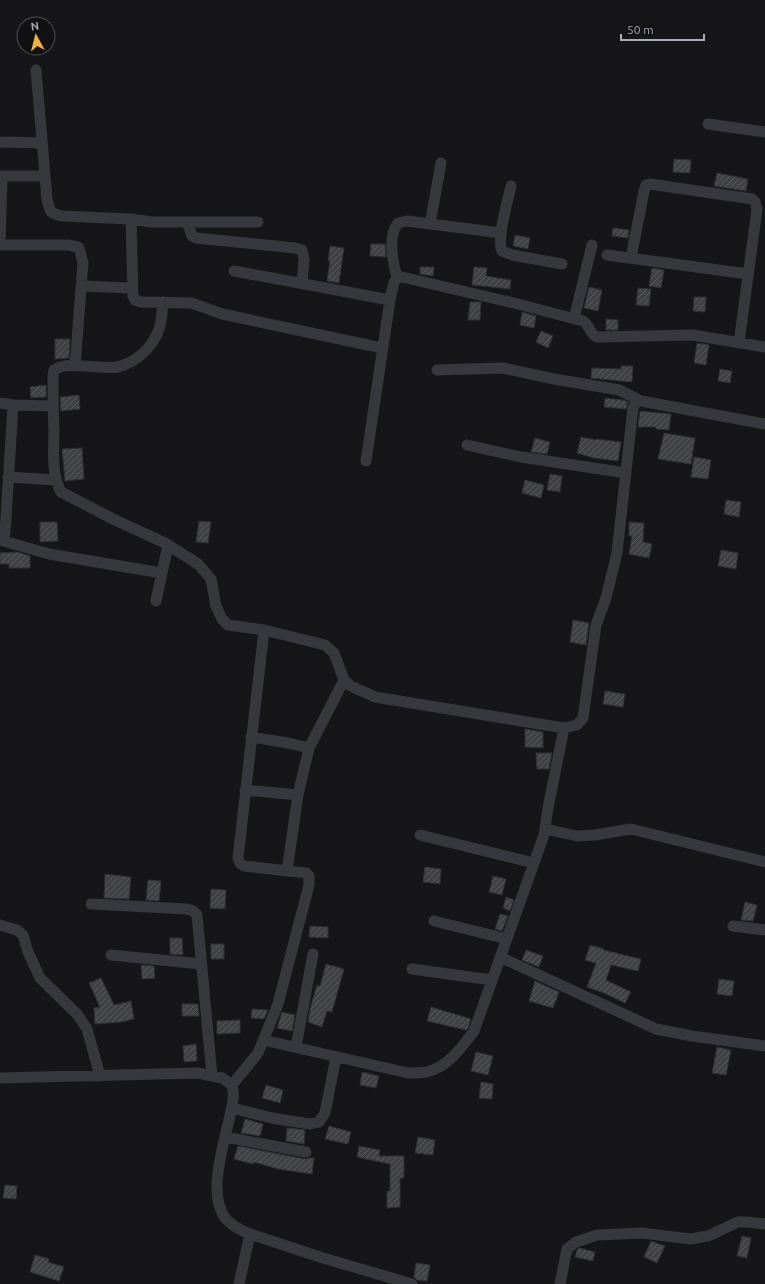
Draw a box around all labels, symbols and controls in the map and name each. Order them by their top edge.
north arrow [16,16,56,56]
scale bar [621,16,704,42]
text: N [30,20,40,33]
text: 50 m [627,23,654,36]

